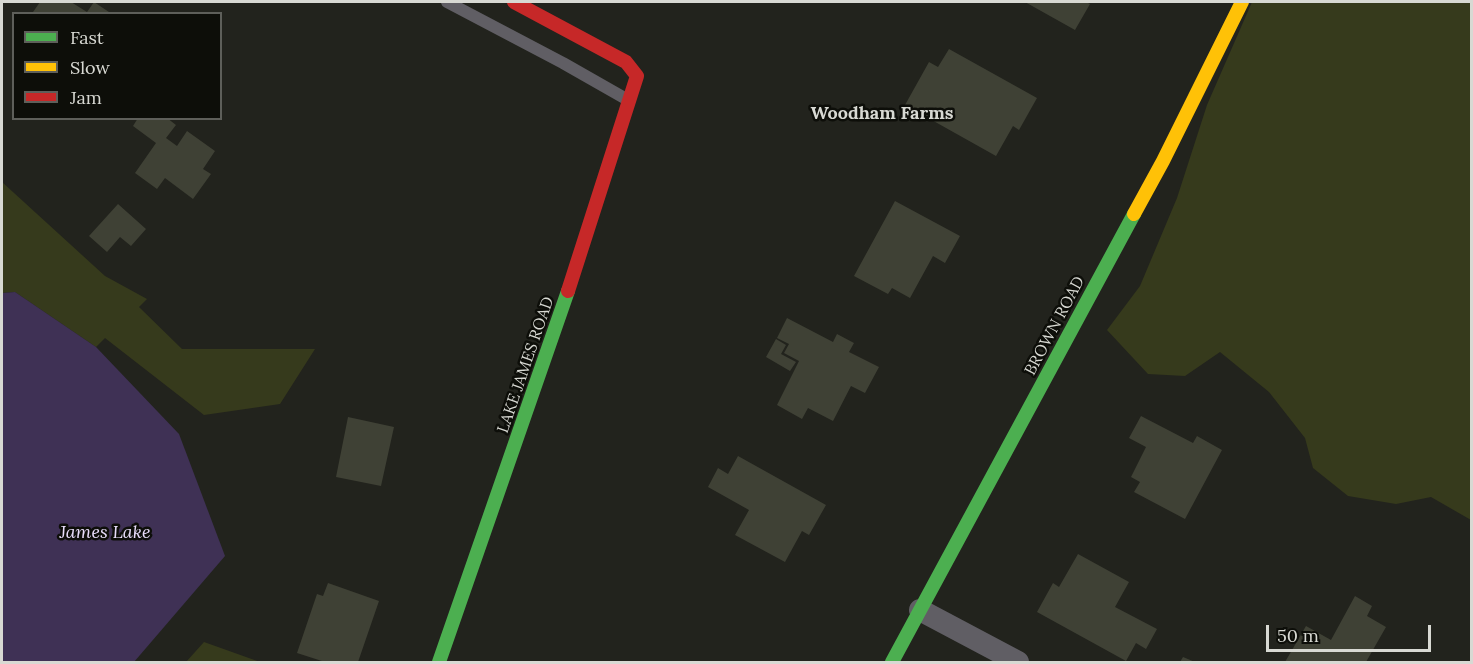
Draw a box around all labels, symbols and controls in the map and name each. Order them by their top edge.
legend [12,12,222,120]
text: Fast [70,26,104,49]
text: Slow [70,56,110,79]
text: Jam [70,86,102,109]
district label: Woodham Farms [811,103,953,125]
street label: BROWN ROAD [1021,273,1089,379]
street label: LAKE JAMES ROAD [494,294,558,436]
water label: James Lake [59,522,151,544]
scale bar [1269,613,1434,651]
text: 50 m [1277,624,1319,647]

